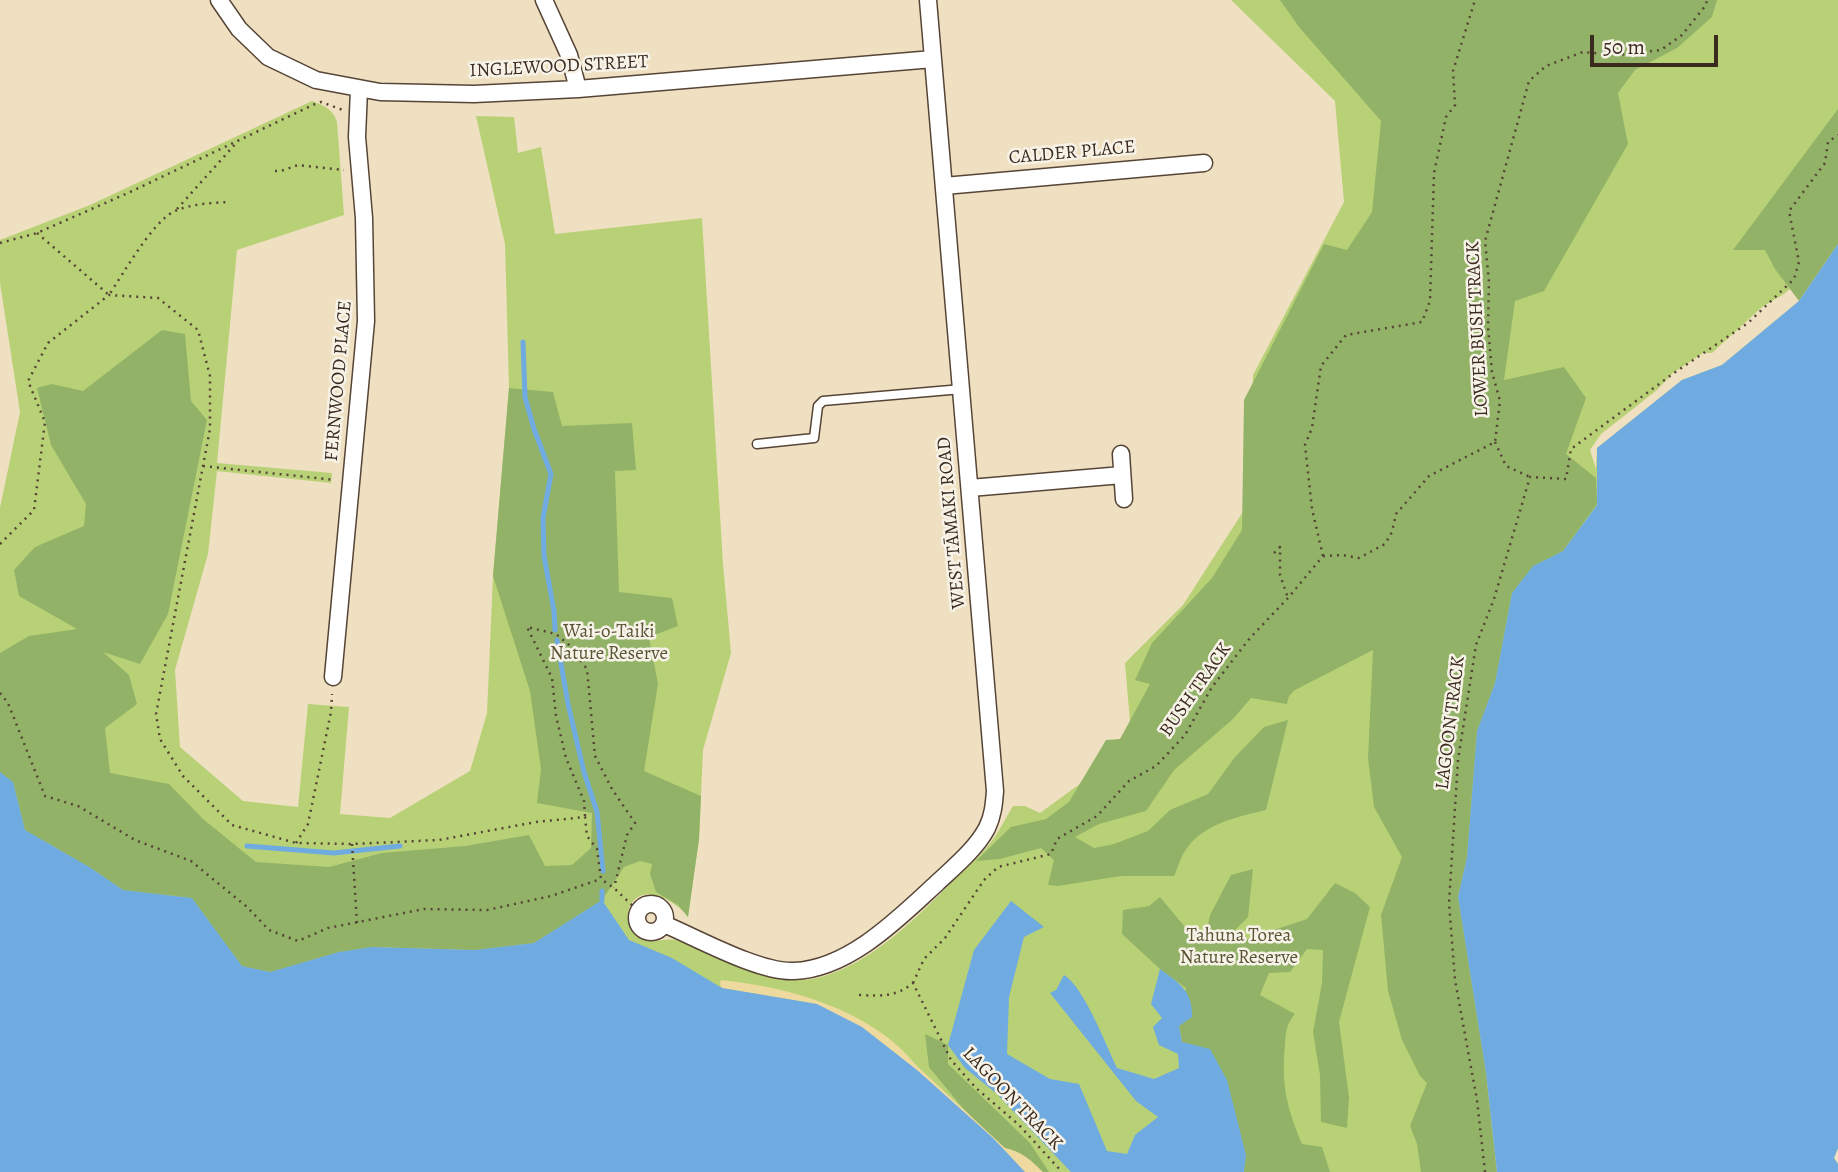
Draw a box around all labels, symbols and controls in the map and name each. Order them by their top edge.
scale bar [1593,21,1721,65]
text: 50 m [1603,33,1645,61]
street label: INGLEWOOD STREET [469,51,649,83]
street label: CALDER PLACE [1008,136,1136,170]
street label: LOWER BUSH TRACK [1462,241,1494,417]
street label: FERNWOOD PLACE [321,300,357,462]
street label: WEST TĀMAKI ROAD [933,436,971,610]
park label: Wai-o-Taiki Nature Reserve [550,621,668,665]
street label: BUSH TRACK [1155,639,1237,741]
street label: LAGOON TRACK [1432,655,1470,791]
park label: Tahuna Torea Nature Reserve [1180,925,1298,969]
street label: LAGOON TRACK [957,1043,1067,1155]

